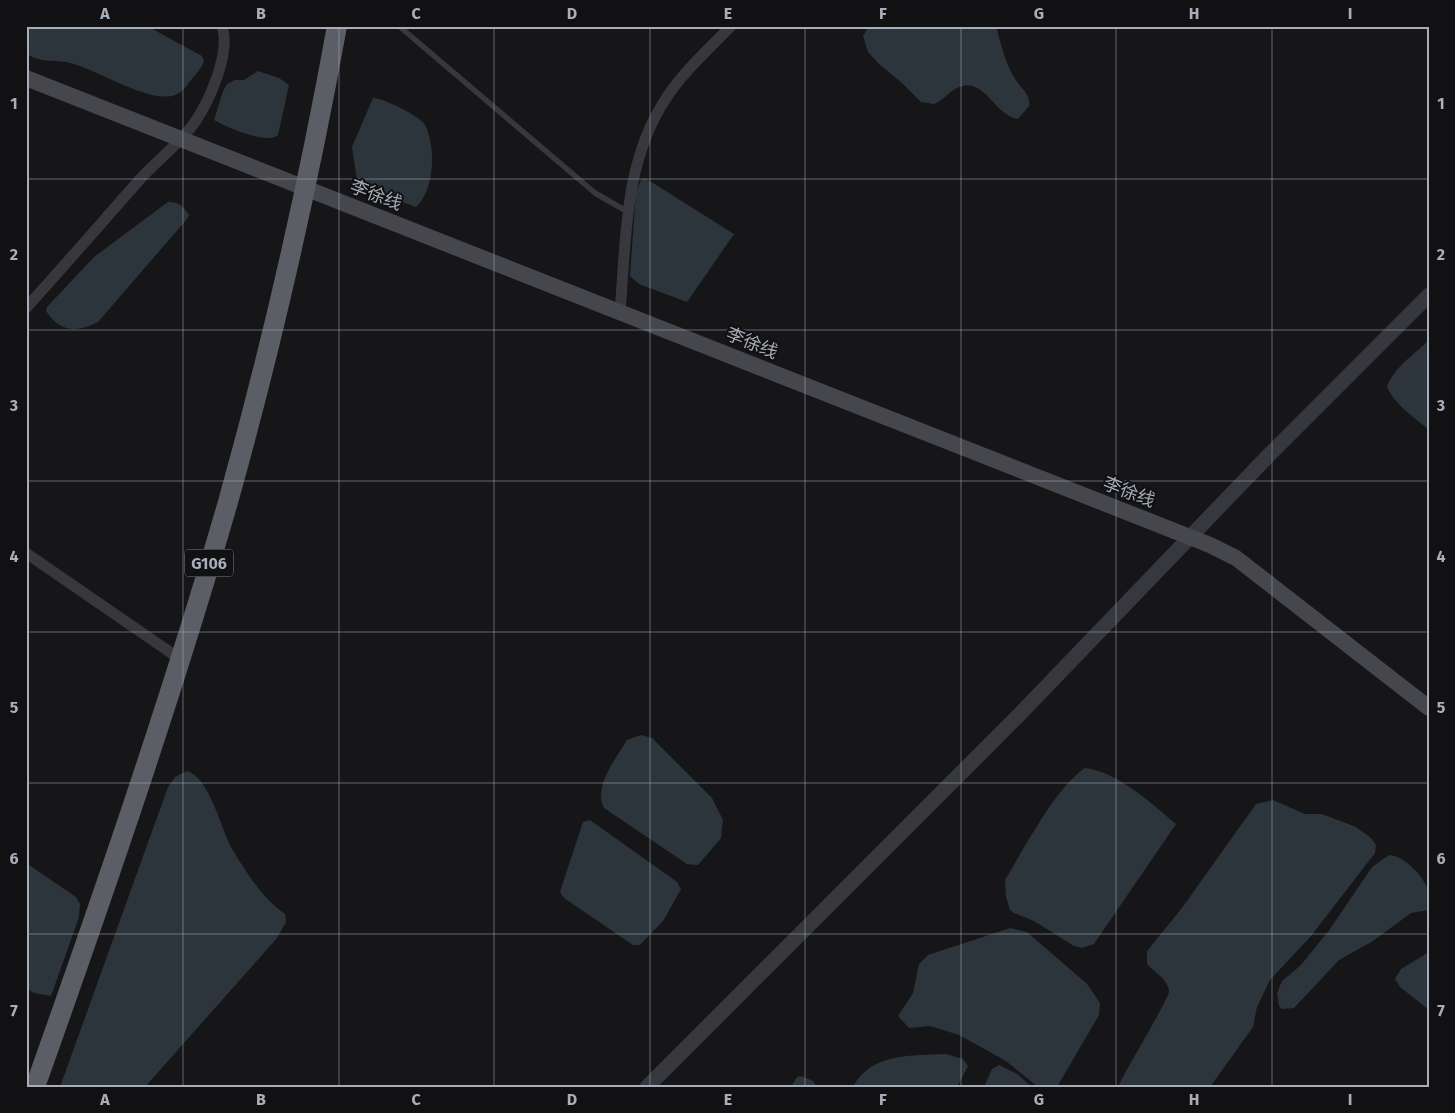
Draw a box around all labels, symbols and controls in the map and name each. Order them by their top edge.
text: A [99,4,110,23]
text: B [256,4,266,23]
text: C [411,4,421,23]
text: D [567,4,577,23]
text: E [724,4,732,23]
text: F [879,4,887,23]
text: G [1034,4,1044,23]
text: H [1189,4,1199,23]
text: I [1348,4,1352,23]
text: 1 [10,94,18,113]
text: 1 [1437,94,1445,113]
street label: 李徐线 [347,175,405,215]
text: 2 [10,245,18,264]
text: 2 [1437,245,1445,264]
street label: 李徐线 [723,323,781,363]
text: 3 [9,396,18,415]
text: 3 [1436,396,1445,415]
street label: 李徐线 [1100,472,1158,512]
text: 4 [9,547,19,566]
text: 4 [1436,547,1446,566]
road number: G106 [185,550,233,576]
text: 5 [10,698,19,717]
text: 5 [1437,698,1446,717]
text: 6 [9,849,19,868]
text: 6 [1436,849,1446,868]
text: 7 [10,1001,18,1020]
text: 7 [1437,1001,1445,1020]
text: A [99,1090,110,1109]
text: B [256,1090,266,1109]
text: C [411,1090,421,1109]
text: D [567,1090,577,1109]
text: E [724,1090,732,1109]
text: F [879,1090,887,1109]
text: G [1034,1090,1044,1109]
text: H [1189,1090,1199,1109]
text: I [1348,1090,1352,1109]

